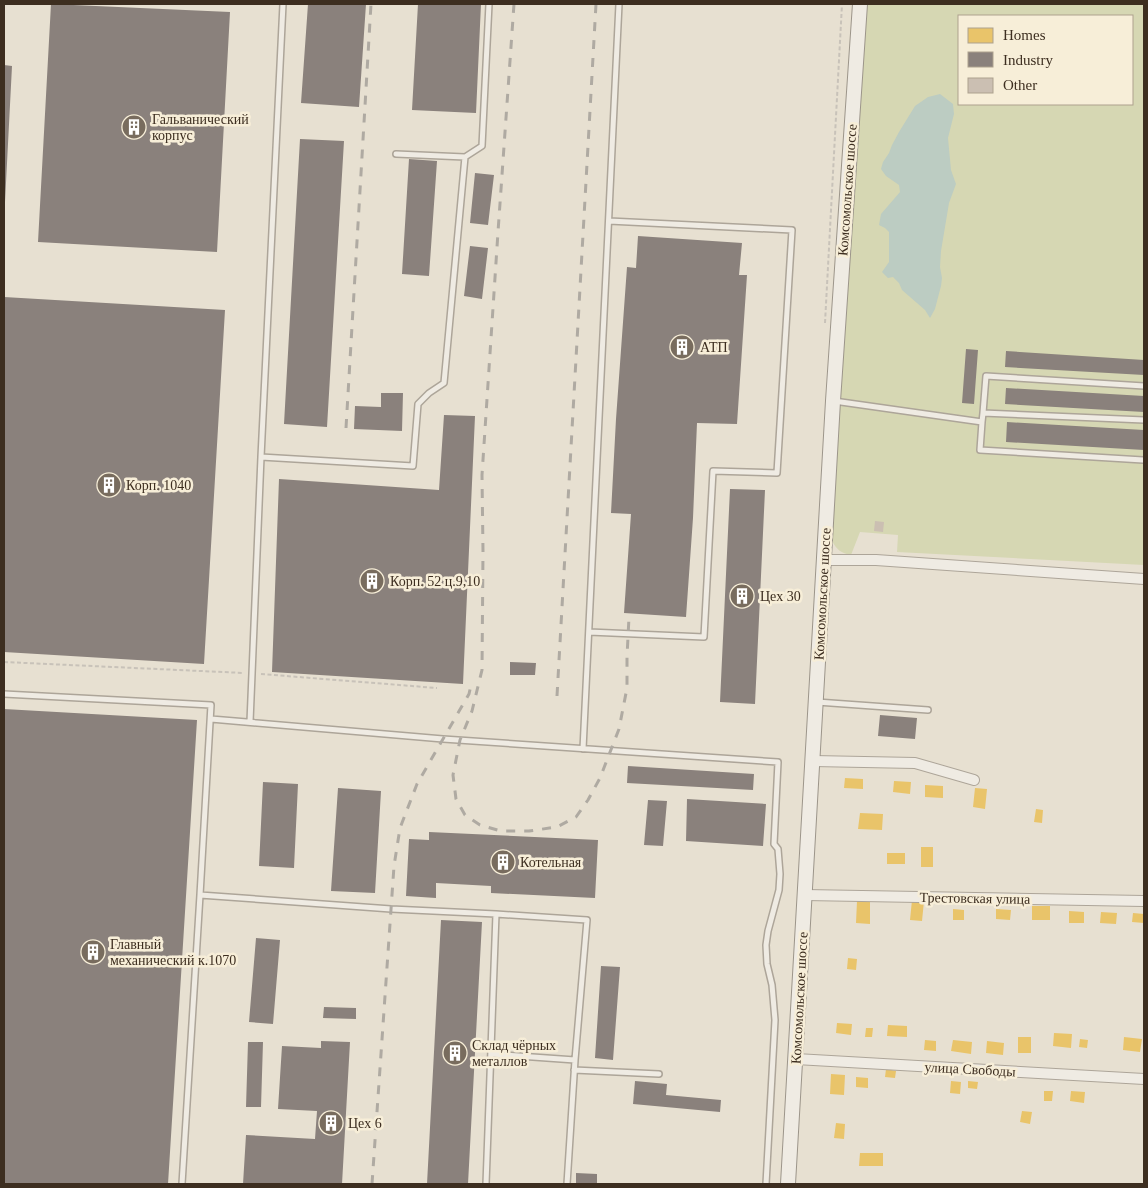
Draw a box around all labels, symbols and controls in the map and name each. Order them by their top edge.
legend [958,15,1133,105]
text: Homes [1003,27,1046,43]
text: Industry [1003,52,1053,68]
text: Other [1003,77,1037,93]
place label: Гальванический корпус [152,112,249,143]
building icon: Гальванический корпус [121,114,147,140]
street label: Комсомольское шоссе [835,123,860,257]
building icon: АТП [669,334,695,360]
place label: АТП [700,340,728,355]
building icon: Корп. 1040 [96,472,122,498]
place label: Корп. 1040 [126,478,191,493]
street label: Комсомольское шоссе [812,528,833,661]
building icon: Корп. 52 ц.9,10 [359,568,385,594]
place label: Корп. 52 ц.9,10 [390,574,480,589]
building icon: Цех 30 [729,583,755,609]
place label: Цех 30 [760,589,801,604]
building icon: Котельная [490,849,516,875]
place label: Котельная [520,855,582,870]
street label: Трестовская улица [919,890,1031,907]
street label: Комсомольское шоссе [789,932,810,1065]
place label: Главный механический к.1070 [110,937,236,968]
building icon: Главный механический к.1070 [80,939,106,965]
place label: Склад чёрных металлов [472,1038,556,1069]
building icon: Склад чёрных металлов [442,1040,468,1066]
street label: улица Свободы [924,1060,1016,1079]
building icon: Цех 6 [318,1110,344,1136]
place label: Цех 6 [348,1116,382,1131]

